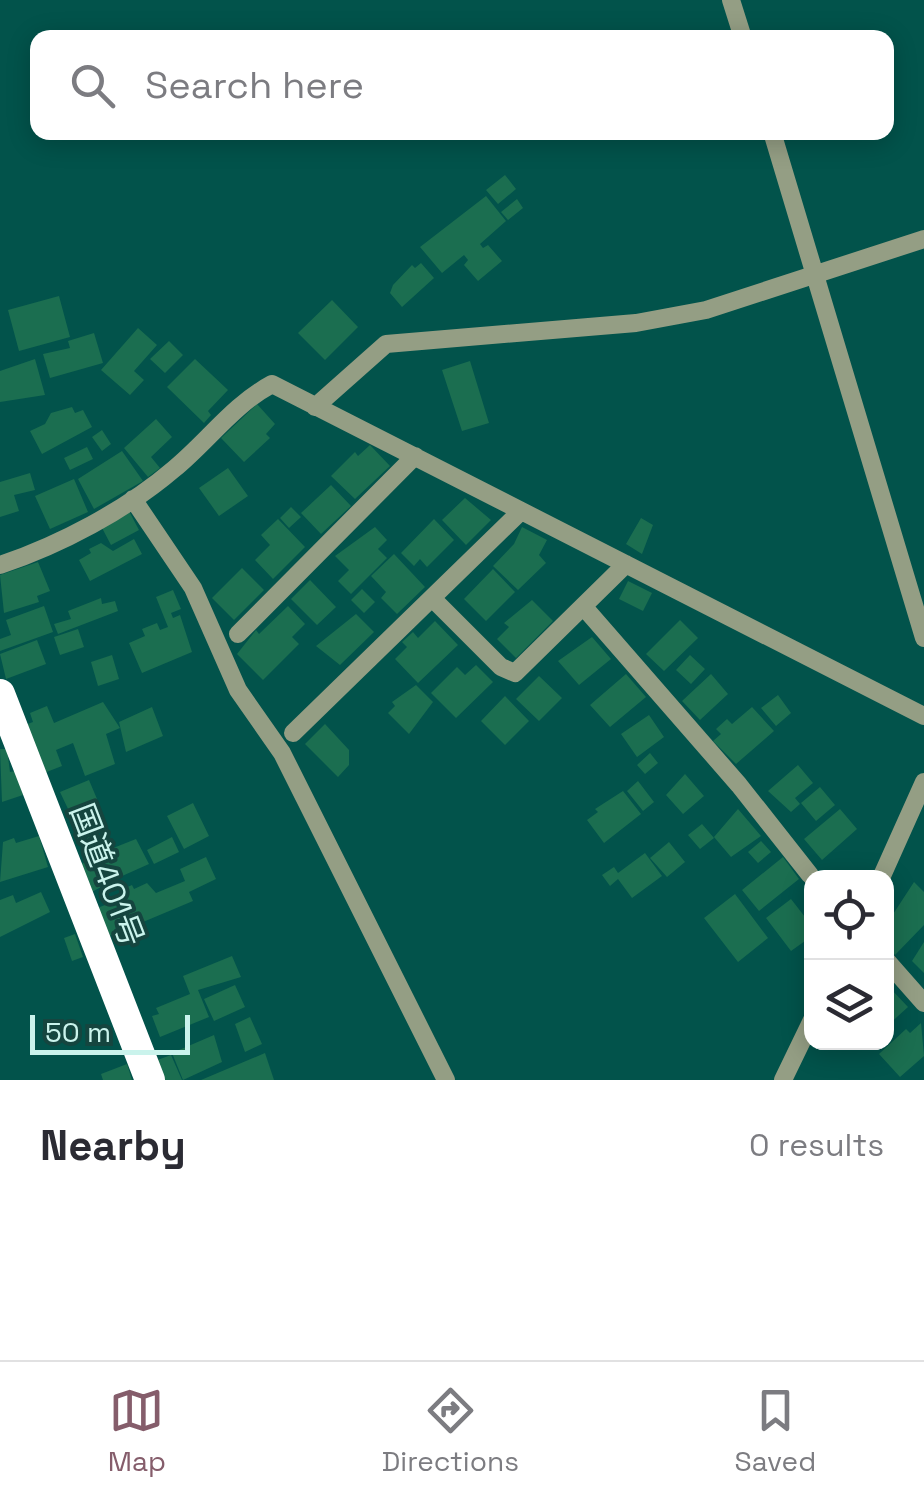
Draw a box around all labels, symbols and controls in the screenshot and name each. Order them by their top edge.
search box [30,30,894,140]
icon: search [65,58,120,113]
text: Search here [145,61,364,109]
street label: 国道401号 [61,798,153,952]
map controls [804,870,894,1050]
button: locate [804,870,894,960]
button: layers [804,960,894,1050]
scale bar [30,1010,190,1054]
text: 50 m [45,1014,111,1050]
text: Nearby [40,1119,186,1172]
text: 0 results [749,1125,884,1165]
tab: Map [108,1383,166,1479]
tab: Directions [382,1383,519,1479]
tab: Saved [735,1383,816,1479]

